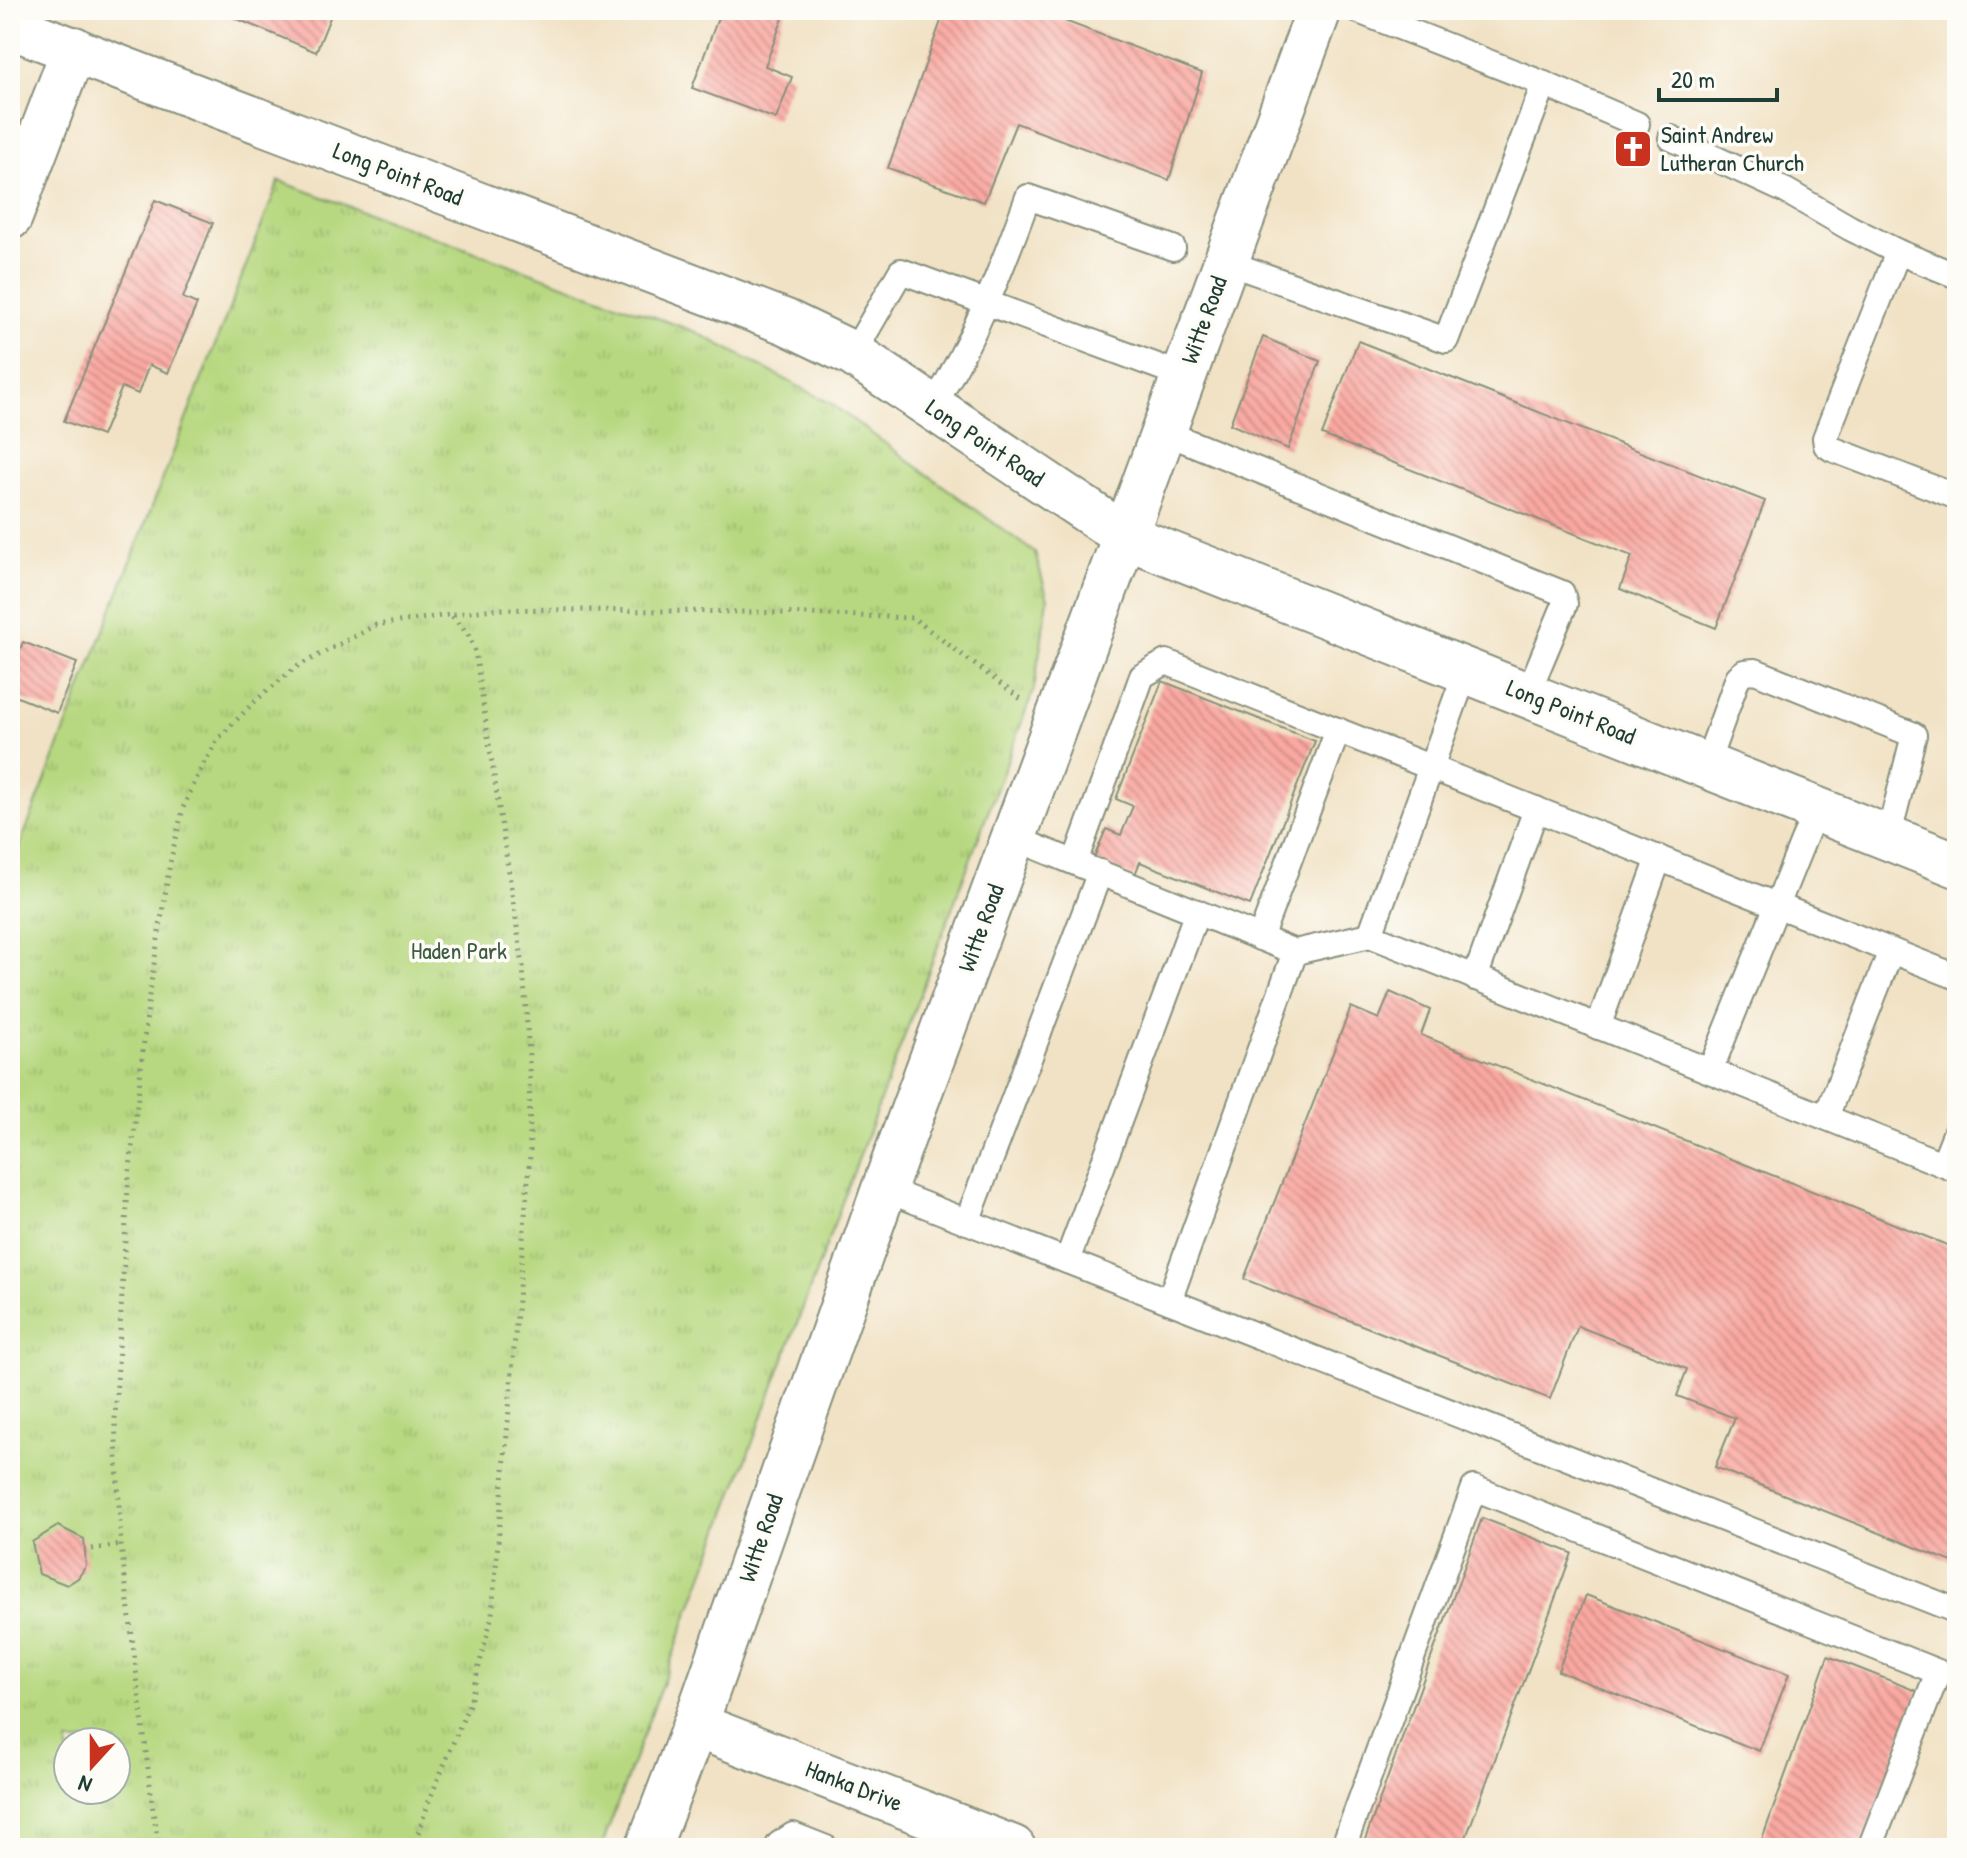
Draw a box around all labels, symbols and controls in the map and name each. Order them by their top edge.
scale bar [1659,52,1777,102]
text: 20 m [1671,63,1715,95]
place label: Saint Andrew Lutheran Church [1661,118,1804,178]
church icon: Saint Andrew Lutheran Church [1612,128,1654,170]
street label: Long Point Road [329,134,468,212]
street label: Witte Road [1172,271,1234,368]
street label: Long Point Road [920,391,1051,494]
street label: Long Point Road [1502,671,1641,751]
street label: Witte Road [949,879,1011,976]
park label: Haden Park [411,934,507,966]
street label: Witte Road [730,1489,790,1586]
north arrow [52,1726,132,1806]
street label: Hanka Drive [801,1752,908,1818]
text: N [74,1768,96,1801]

